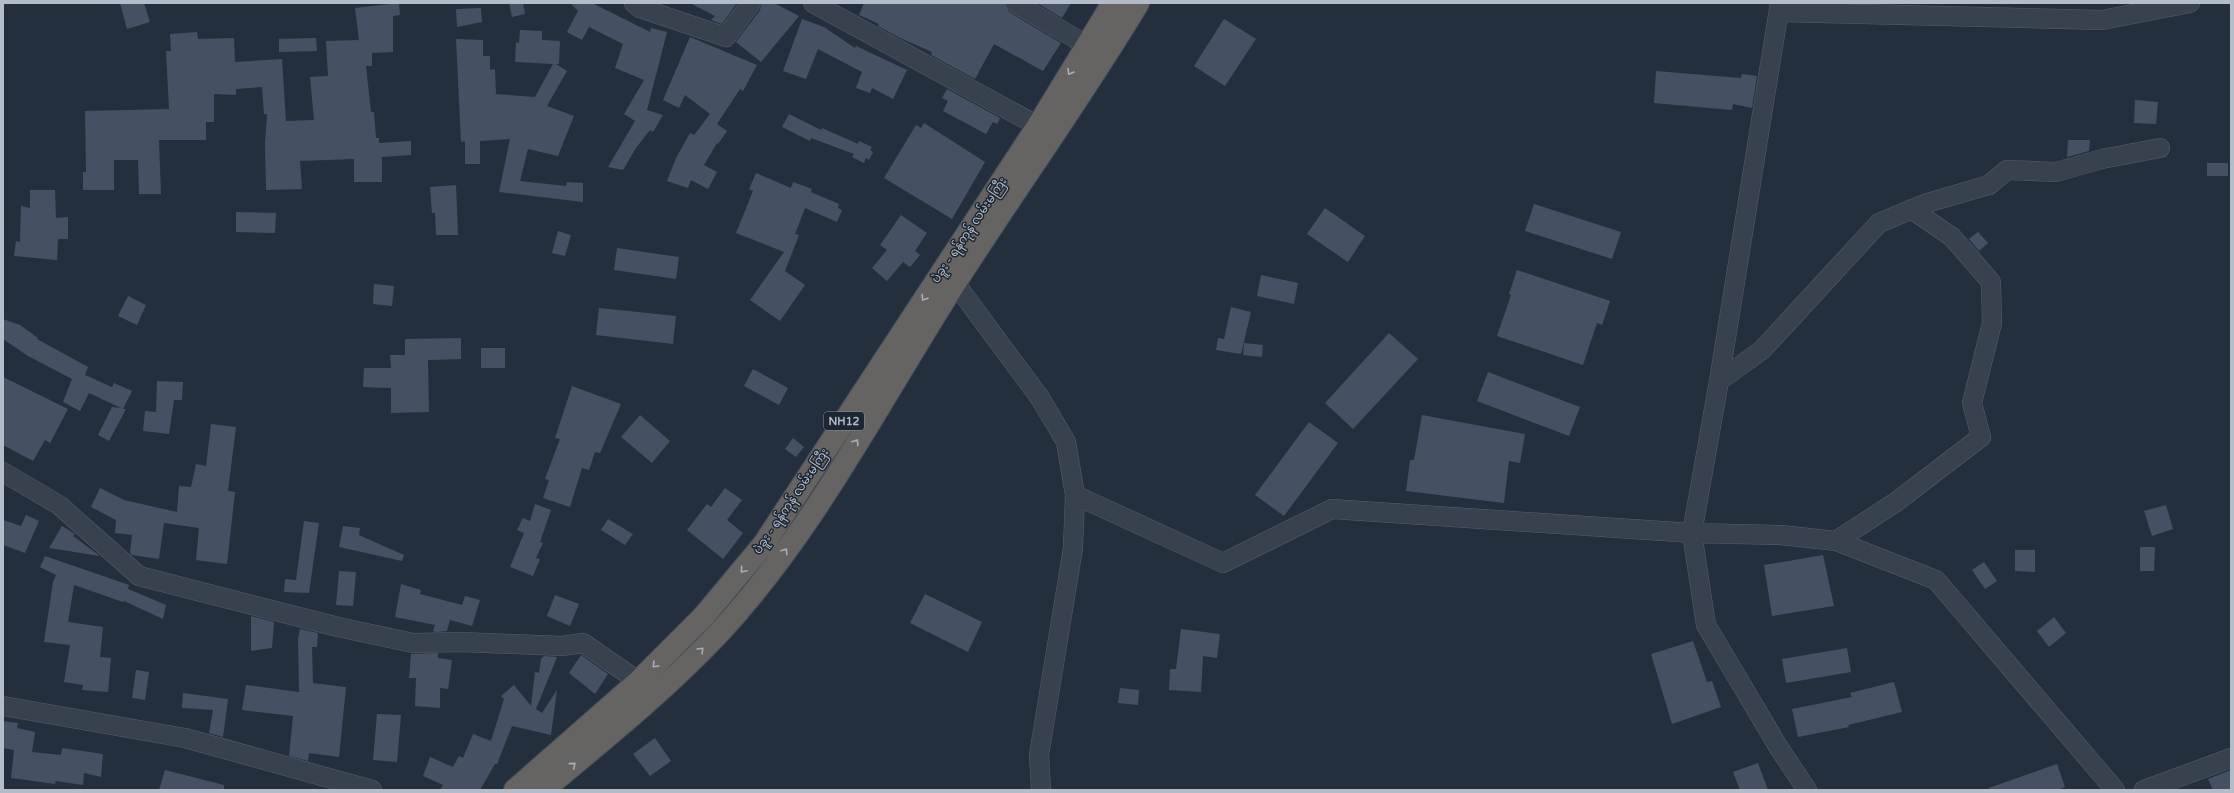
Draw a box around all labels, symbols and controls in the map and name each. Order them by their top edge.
one-way arrow [1068,68,1075,75]
street label: ပဲခူး - ရန်ကုန် လမ်းမကြီး [927,173,1012,287]
one-way arrow [921,294,928,301]
road number: NH12 [824,412,864,430]
one-way arrow [852,439,859,446]
street label: ပဲခူး - ရန်ကုန် လမ်းမကြီး [749,444,834,558]
one-way arrow [780,548,788,555]
one-way arrow [741,565,748,572]
one-way arrow [696,647,704,655]
one-way arrow [652,660,660,668]
one-way arrow [569,762,576,769]

